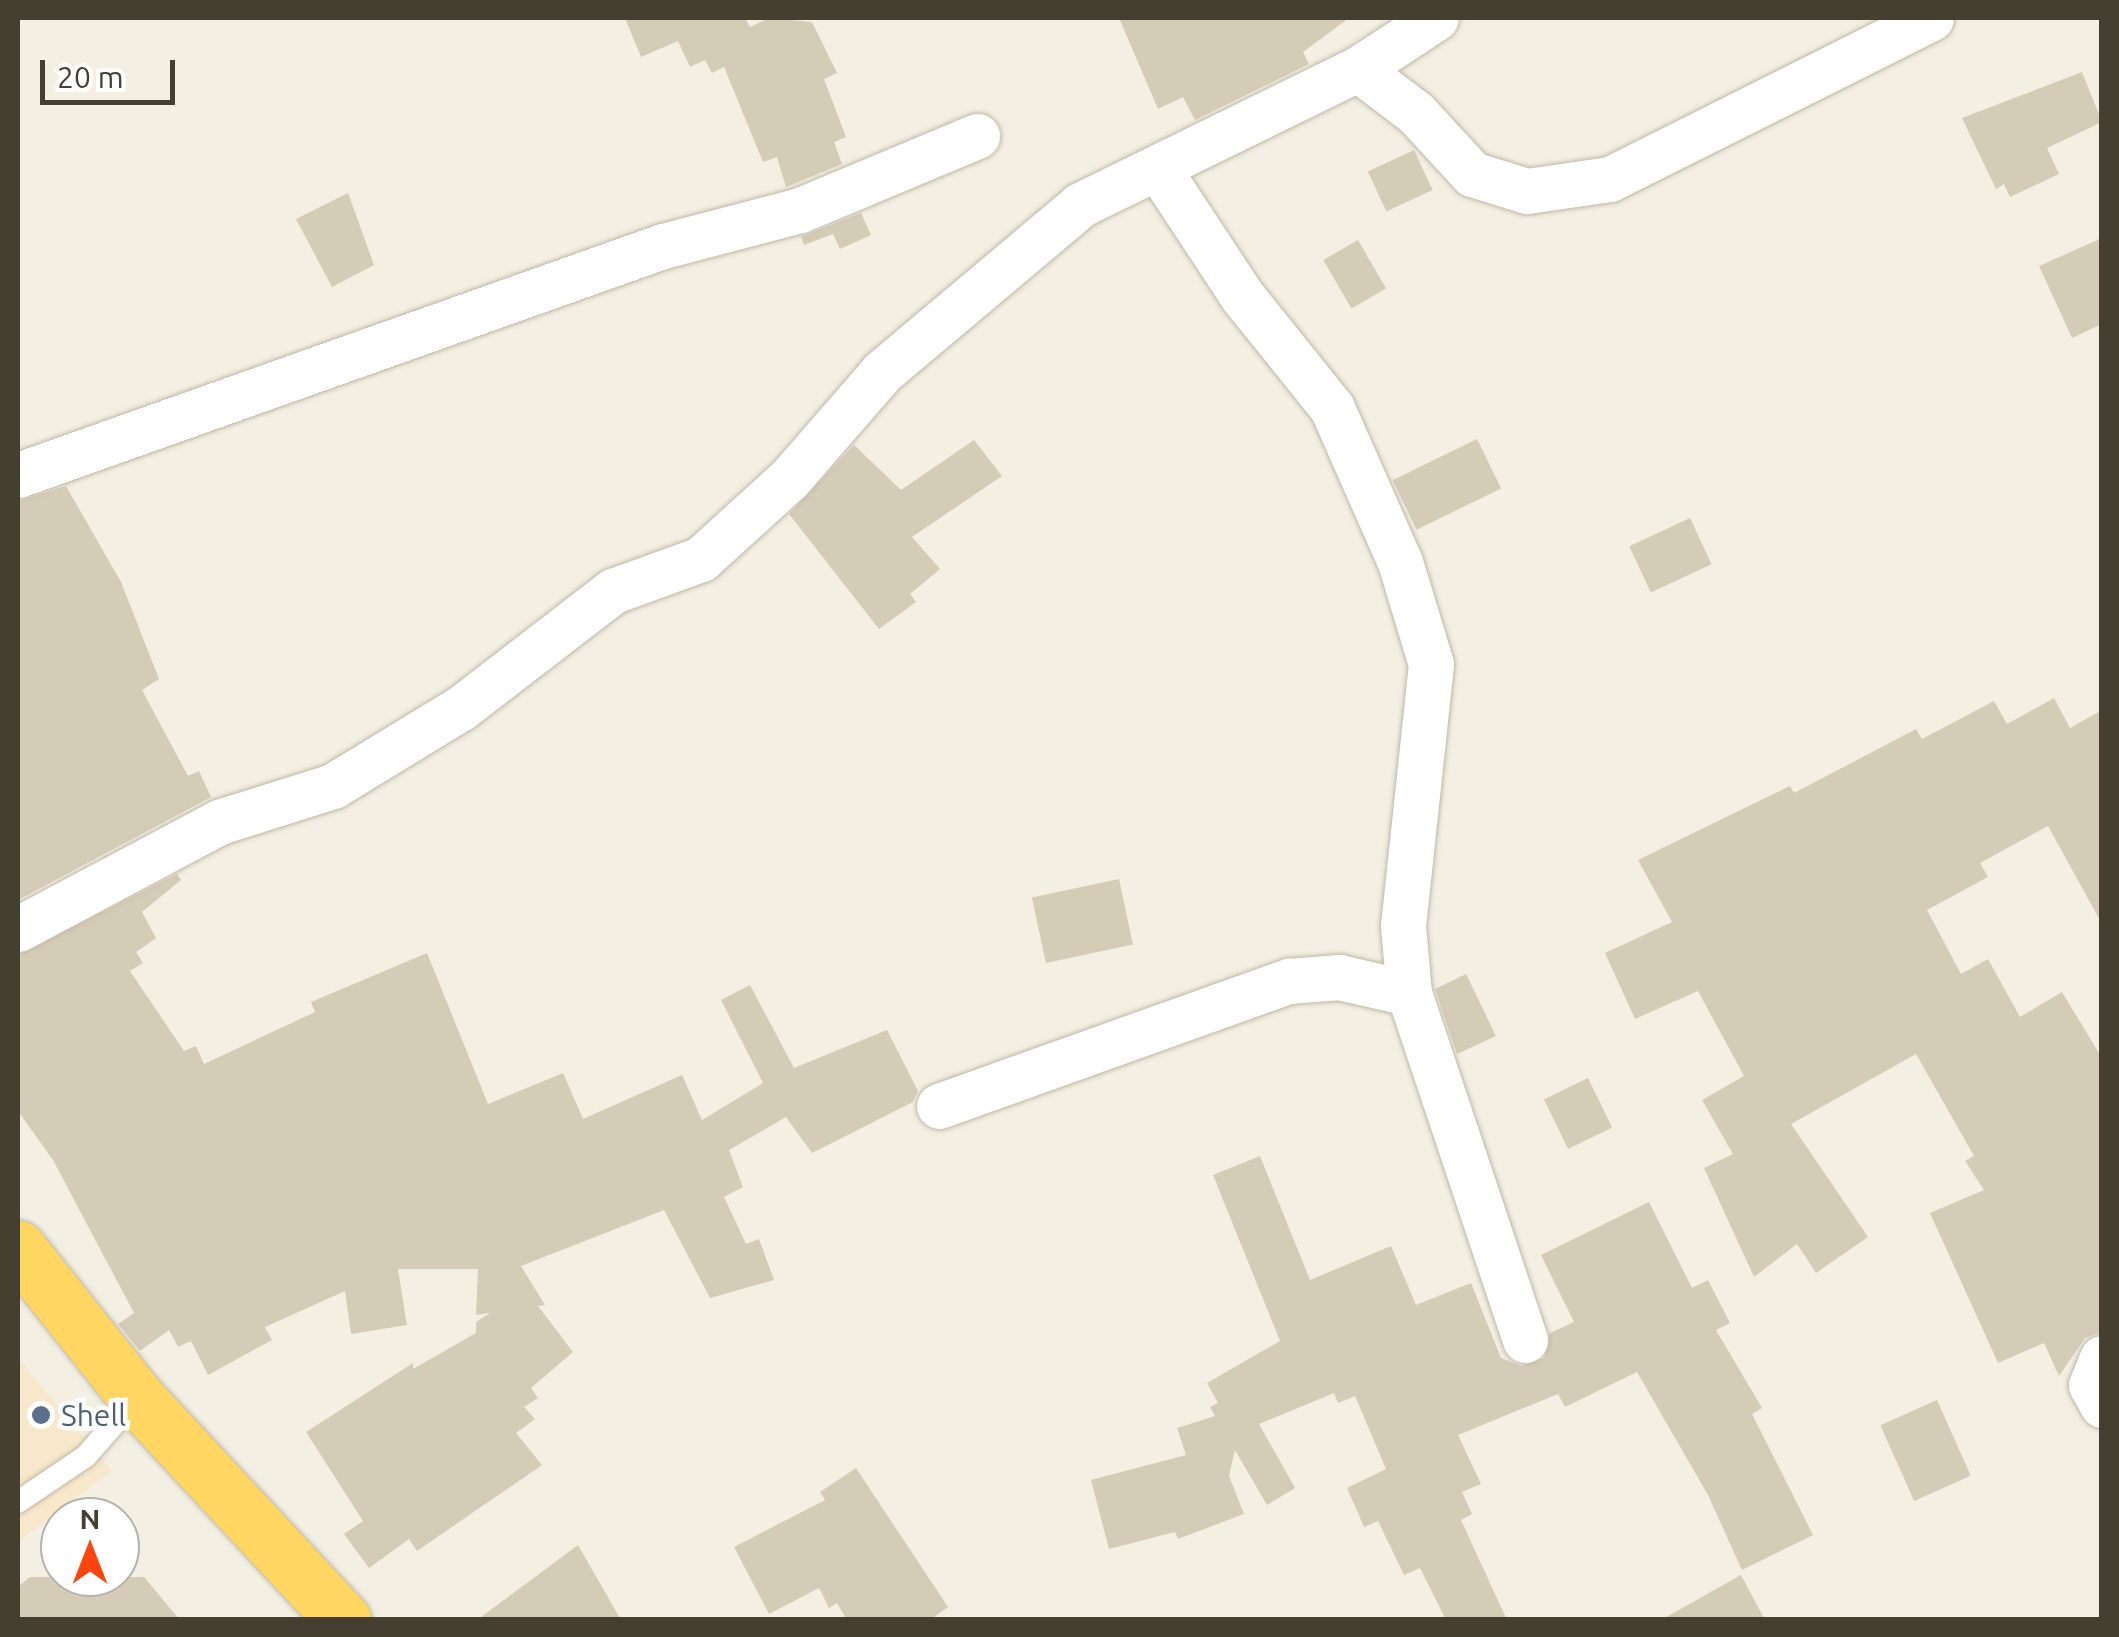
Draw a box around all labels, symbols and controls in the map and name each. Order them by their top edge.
scale bar [45,40,180,102]
text: 20 m [57,60,124,94]
place label: Shell [61,1397,126,1433]
marker: Shell [30,1404,52,1426]
north arrow [40,1497,140,1597]
text: N [80,1503,100,1534]

